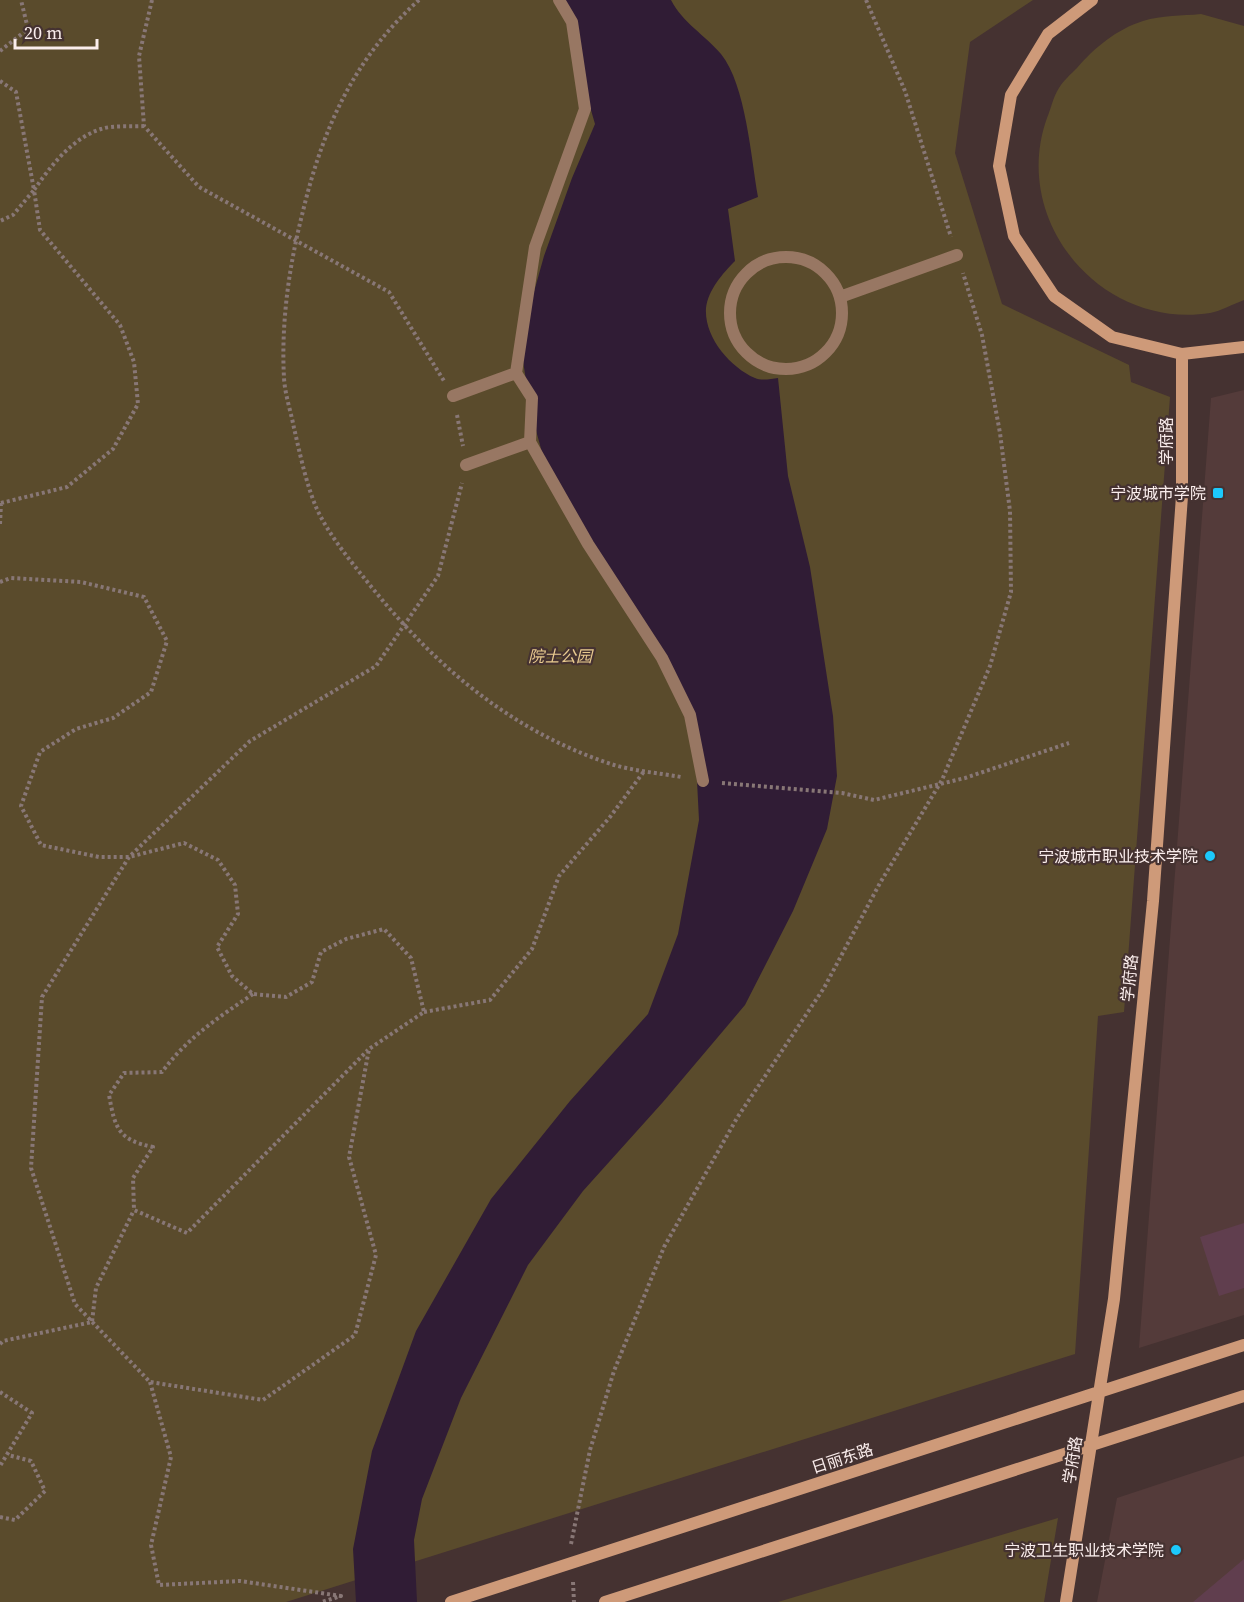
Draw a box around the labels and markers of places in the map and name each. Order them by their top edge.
place label: 宁波城市学院 [1110,482,1206,504]
marker: 宁波城市学院 [1211,486,1225,500]
place label: 宁波城市职业技术学院 [1038,845,1198,867]
marker: 宁波城市职业技术学院 [1203,849,1217,863]
place label: 宁波卫生职业技术学院 [1004,1539,1164,1561]
marker: 宁波卫生职业技术学院 [1169,1543,1183,1557]

